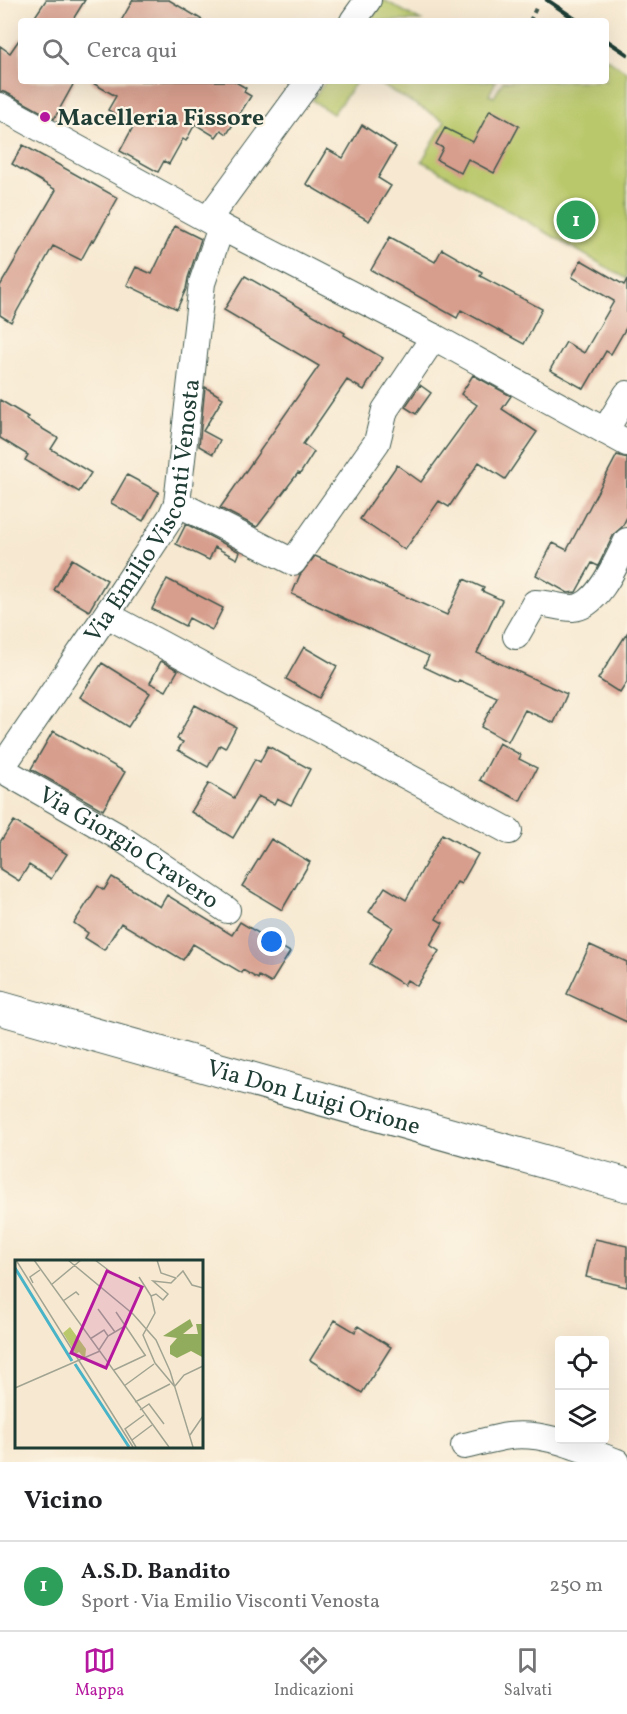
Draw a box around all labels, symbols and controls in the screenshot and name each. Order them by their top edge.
search box [18,18,609,84]
icon: search [39,35,72,68]
text: Cerca qui [87,36,177,67]
place label: Macelleria Fissore [57,102,264,136]
marker: Macelleria Fissore [38,110,52,124]
pin: 1 [556,198,596,242]
street label: Via Emilio Visconti Venosta [77,377,210,650]
street label: Via Giorgio Cravero [32,779,225,919]
your location [257,927,286,956]
street label: Via Don Luigi Orione [202,1052,424,1145]
inset map [15,1260,202,1447]
map controls [555,1336,609,1444]
button: locate [555,1336,609,1390]
button: layers [555,1390,609,1444]
text: Vicino [24,1483,103,1519]
text: A.S.D. Bandito [81,1557,230,1588]
text: 1 [39,1572,48,1600]
text: 250 m [549,1572,603,1600]
text: Sport · Via Emilio Visconti Venosta [81,1588,380,1616]
tab: Mappa [75,1644,124,1702]
tab: Indicazioni [274,1644,354,1702]
tab: Salvati [504,1644,552,1702]

